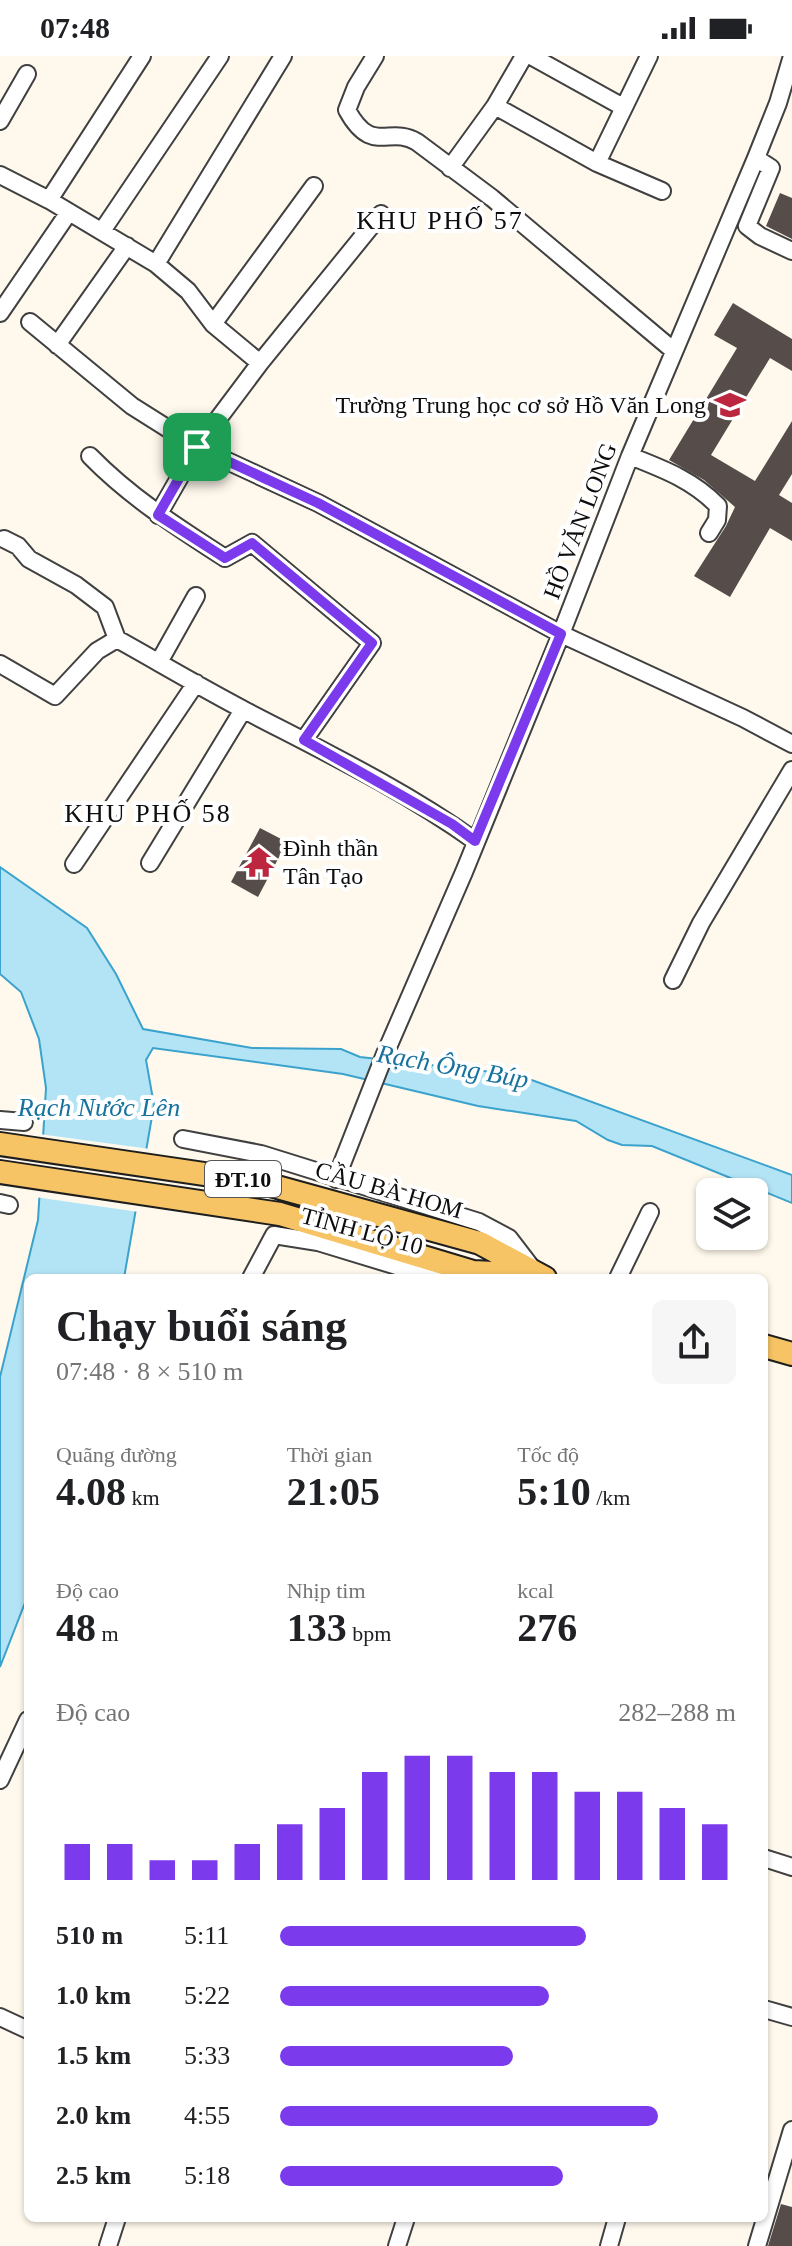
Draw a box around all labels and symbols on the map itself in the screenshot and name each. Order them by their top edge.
district label: KHU PHỐ 57 [356,206,524,235]
school or university icon: Trường Trung học cơ sở Hồ Văn Long [713,388,747,422]
place label: Trường Trung học cơ sở Hồ Văn Long [336,392,706,418]
pin [163,413,231,481]
street label: HỒ VĂN LONG [538,439,622,603]
district label: KHU PHỐ 58 [64,799,232,828]
place label: Đình thần Tân Tạo [283,835,378,889]
temple icon: Đình thần Tân Tạo [242,845,276,879]
water label: Rạch Ông Búp [374,1039,531,1094]
water label: Rạch Nước Lên [17,1093,180,1122]
street label: CẦU BÀ HOM [312,1157,466,1223]
road number: ĐT.10 [205,1161,281,1197]
street label: TỈNH LỘ 10 [298,1202,426,1260]

